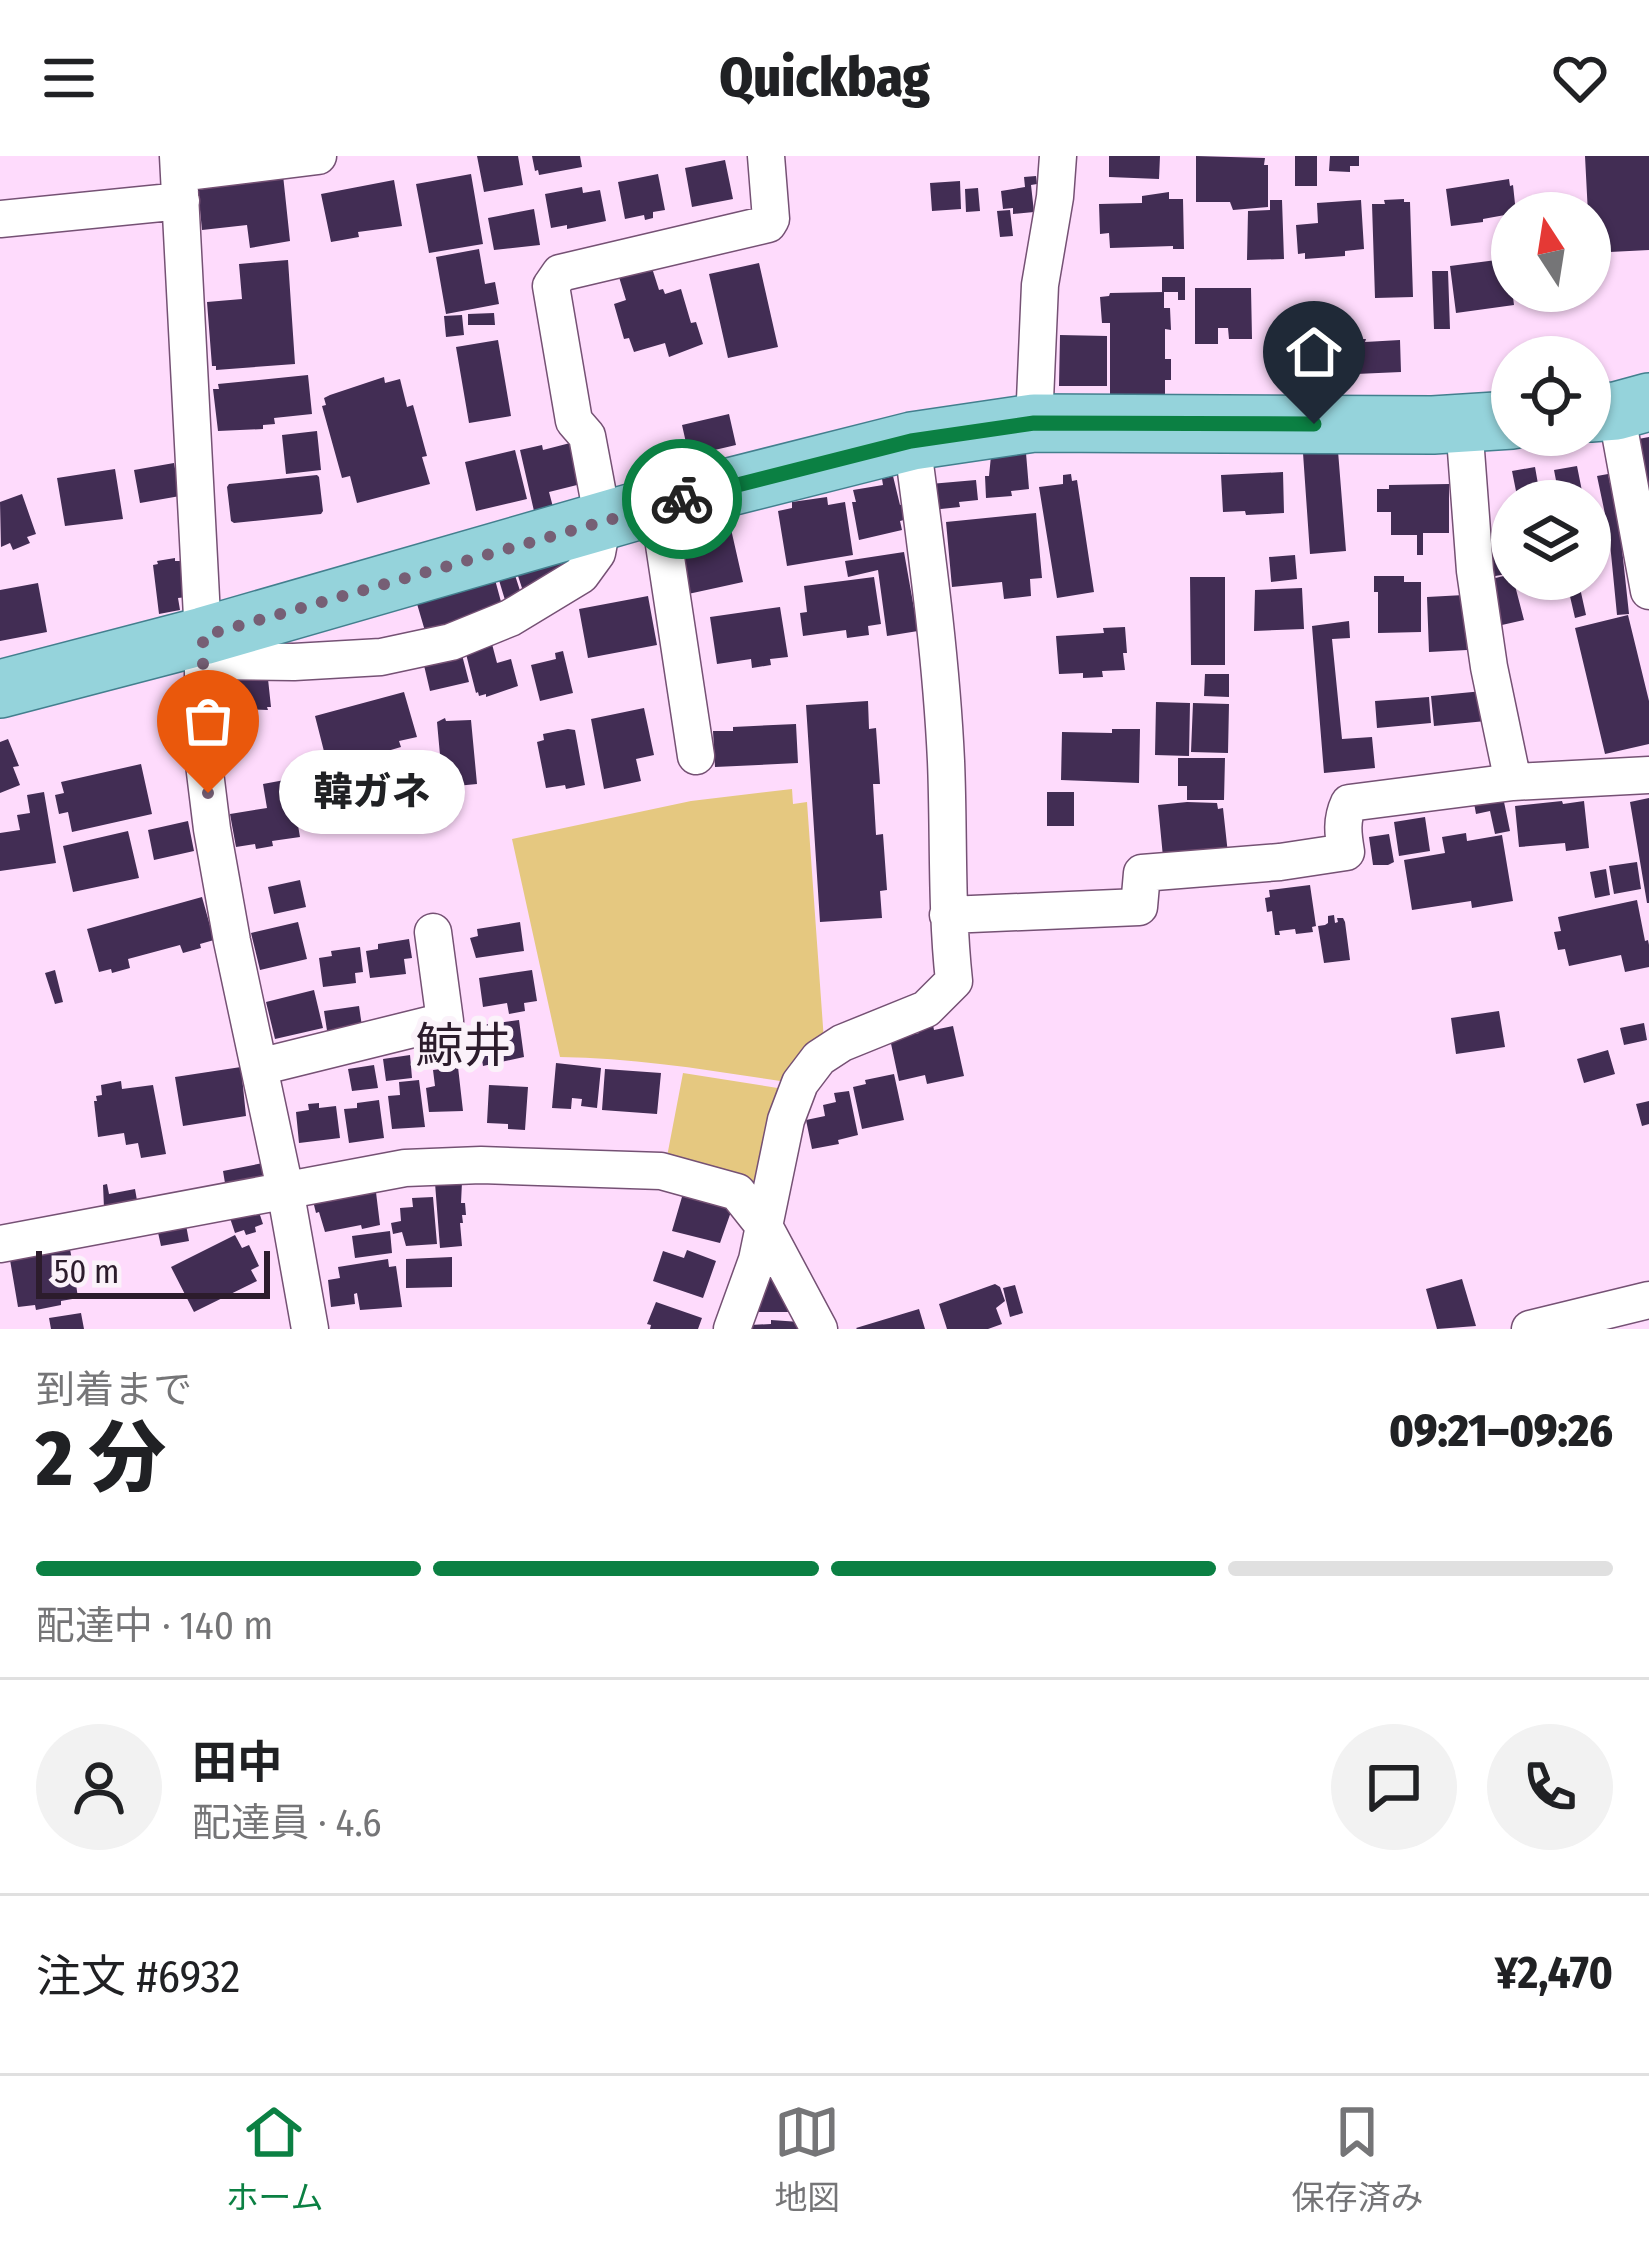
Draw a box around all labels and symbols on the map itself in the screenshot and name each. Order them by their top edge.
north arrow [1491,192,1611,312]
pin [1263,301,1365,424]
courier [622,439,742,559]
pin [157,670,259,793]
callout: 韓ガネ [280,751,466,835]
district label: 鯨井 [415,1017,511,1075]
scale bar [36,1245,270,1298]

